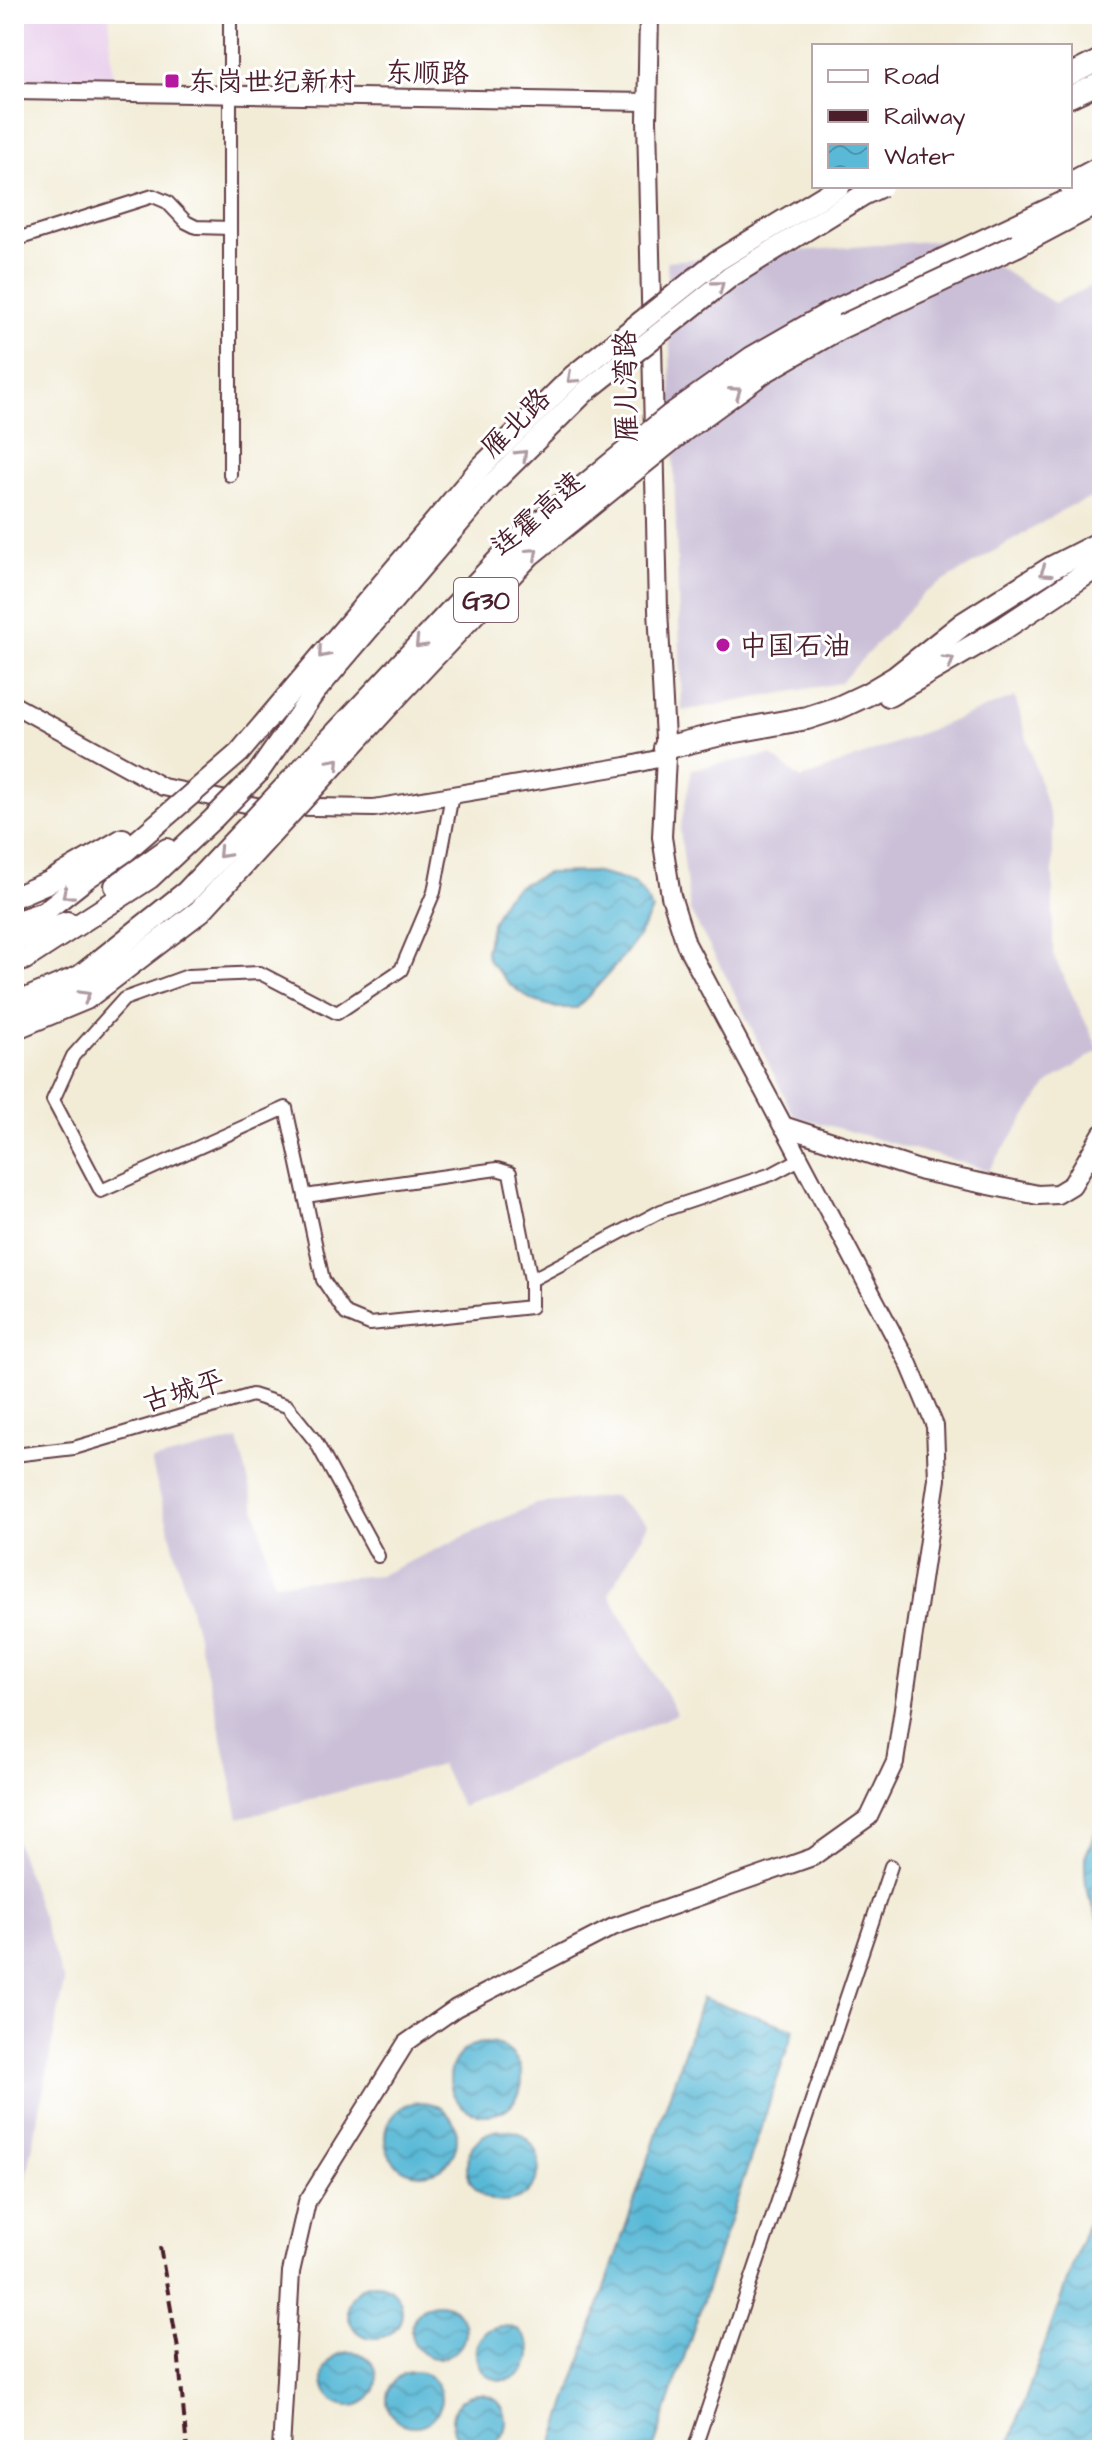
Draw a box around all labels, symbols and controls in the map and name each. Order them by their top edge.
legend [812,44,1072,188]
street label: 东顺路 [385,53,469,94]
text: Road [884,60,939,94]
place label: 东岗世纪新村 [188,63,356,102]
marker: 东岗世纪新村 [163,72,181,90]
text: Railway [884,100,966,135]
text: Water [884,140,955,174]
one-way arrow [710,281,725,295]
street label: 雁儿湾路 [606,330,647,442]
one-way arrow [567,368,581,383]
street label: 雁北路 [473,380,560,467]
one-way arrow [728,387,742,402]
one-way arrow [512,450,527,464]
street label: 连霍高速 [483,463,593,566]
one-way arrow [523,548,538,563]
one-way arrow [1039,563,1053,578]
road number: G30 [454,578,518,622]
place label: 中国石油 [739,627,851,666]
one-way arrow [414,634,429,648]
marker: 中国石油 [714,636,732,654]
one-way arrow [318,644,333,658]
one-way arrow [940,655,955,671]
one-way arrow [326,757,340,772]
one-way arrow [217,844,232,858]
one-way arrow [62,884,76,899]
one-way arrow [76,990,91,1006]
street label: 古城平 [138,1361,229,1422]

